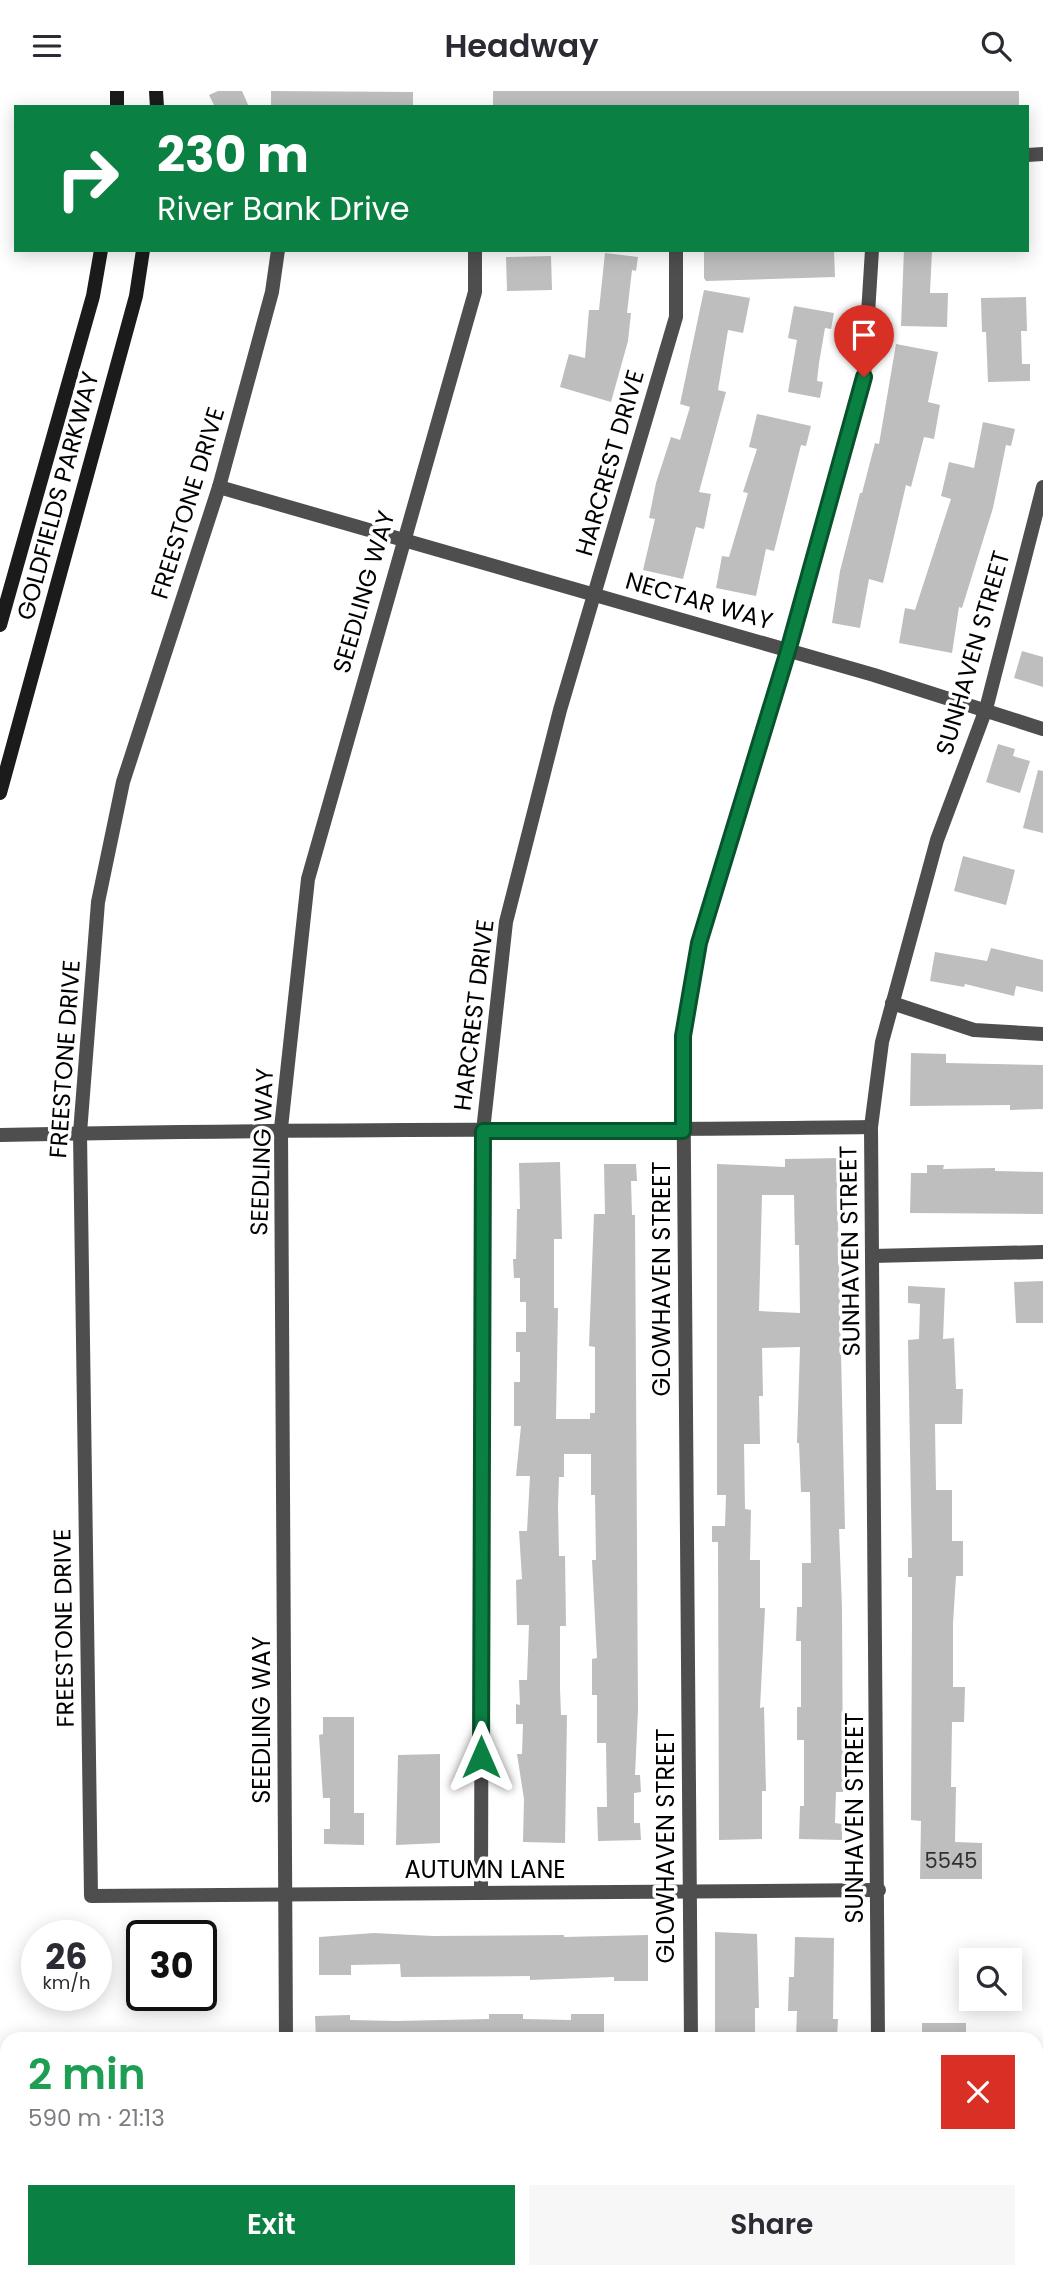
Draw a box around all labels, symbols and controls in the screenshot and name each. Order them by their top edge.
text: Headway [444,23,599,68]
icon: menu [28,27,66,65]
icon: search [977,27,1015,65]
text: 230 m [157,121,309,189]
icon: right [42,133,133,224]
text: River Bank Drive [157,186,410,231]
pin [834,305,894,377]
icon: arrive [845,316,883,354]
street label: HARCREST DRIVE [567,366,652,560]
street label: GOLDFIELDS PARKWAY [8,368,107,624]
street label: FREESTONE DRIVE [143,403,232,603]
street label: SEEDLING WAY [325,507,402,677]
street label: SUNHAVEN STREET [928,547,1017,759]
street label: NECTAR WAY [622,564,777,637]
street label: HARCREST DRIVE [445,917,502,1112]
street label: FREESTONE DRIVE [41,959,88,1159]
street label: SEEDLING WAY [242,1068,281,1236]
street label: SUNHAVEN STREET [831,1145,868,1357]
street label: GLOWHAVEN STREET [645,1161,678,1397]
street label: FREESTONE DRIVE [45,1528,82,1728]
street label: SEEDLING WAY [245,1636,278,1804]
street label: SUNHAVEN STREET [838,1712,871,1924]
position arrow [444,1720,518,1794]
street label: GLOWHAVEN STREET [649,1728,682,1964]
house number: 5545 [925,1846,977,1875]
street label: AUTUMN LANE [404,1853,566,1886]
speed limit sign: 30 [126,1920,217,2011]
text: 26 [45,1932,88,1981]
map controls [959,1948,1022,2011]
button: search [959,1948,1022,2011]
text: km/h [43,1970,90,1995]
text: 2 min [28,2045,146,2104]
button: close [941,2055,1015,2129]
text: 590 m · 21:13 [28,2102,165,2134]
button: Exit [28,2185,515,2265]
button: Share [529,2185,1015,2265]

